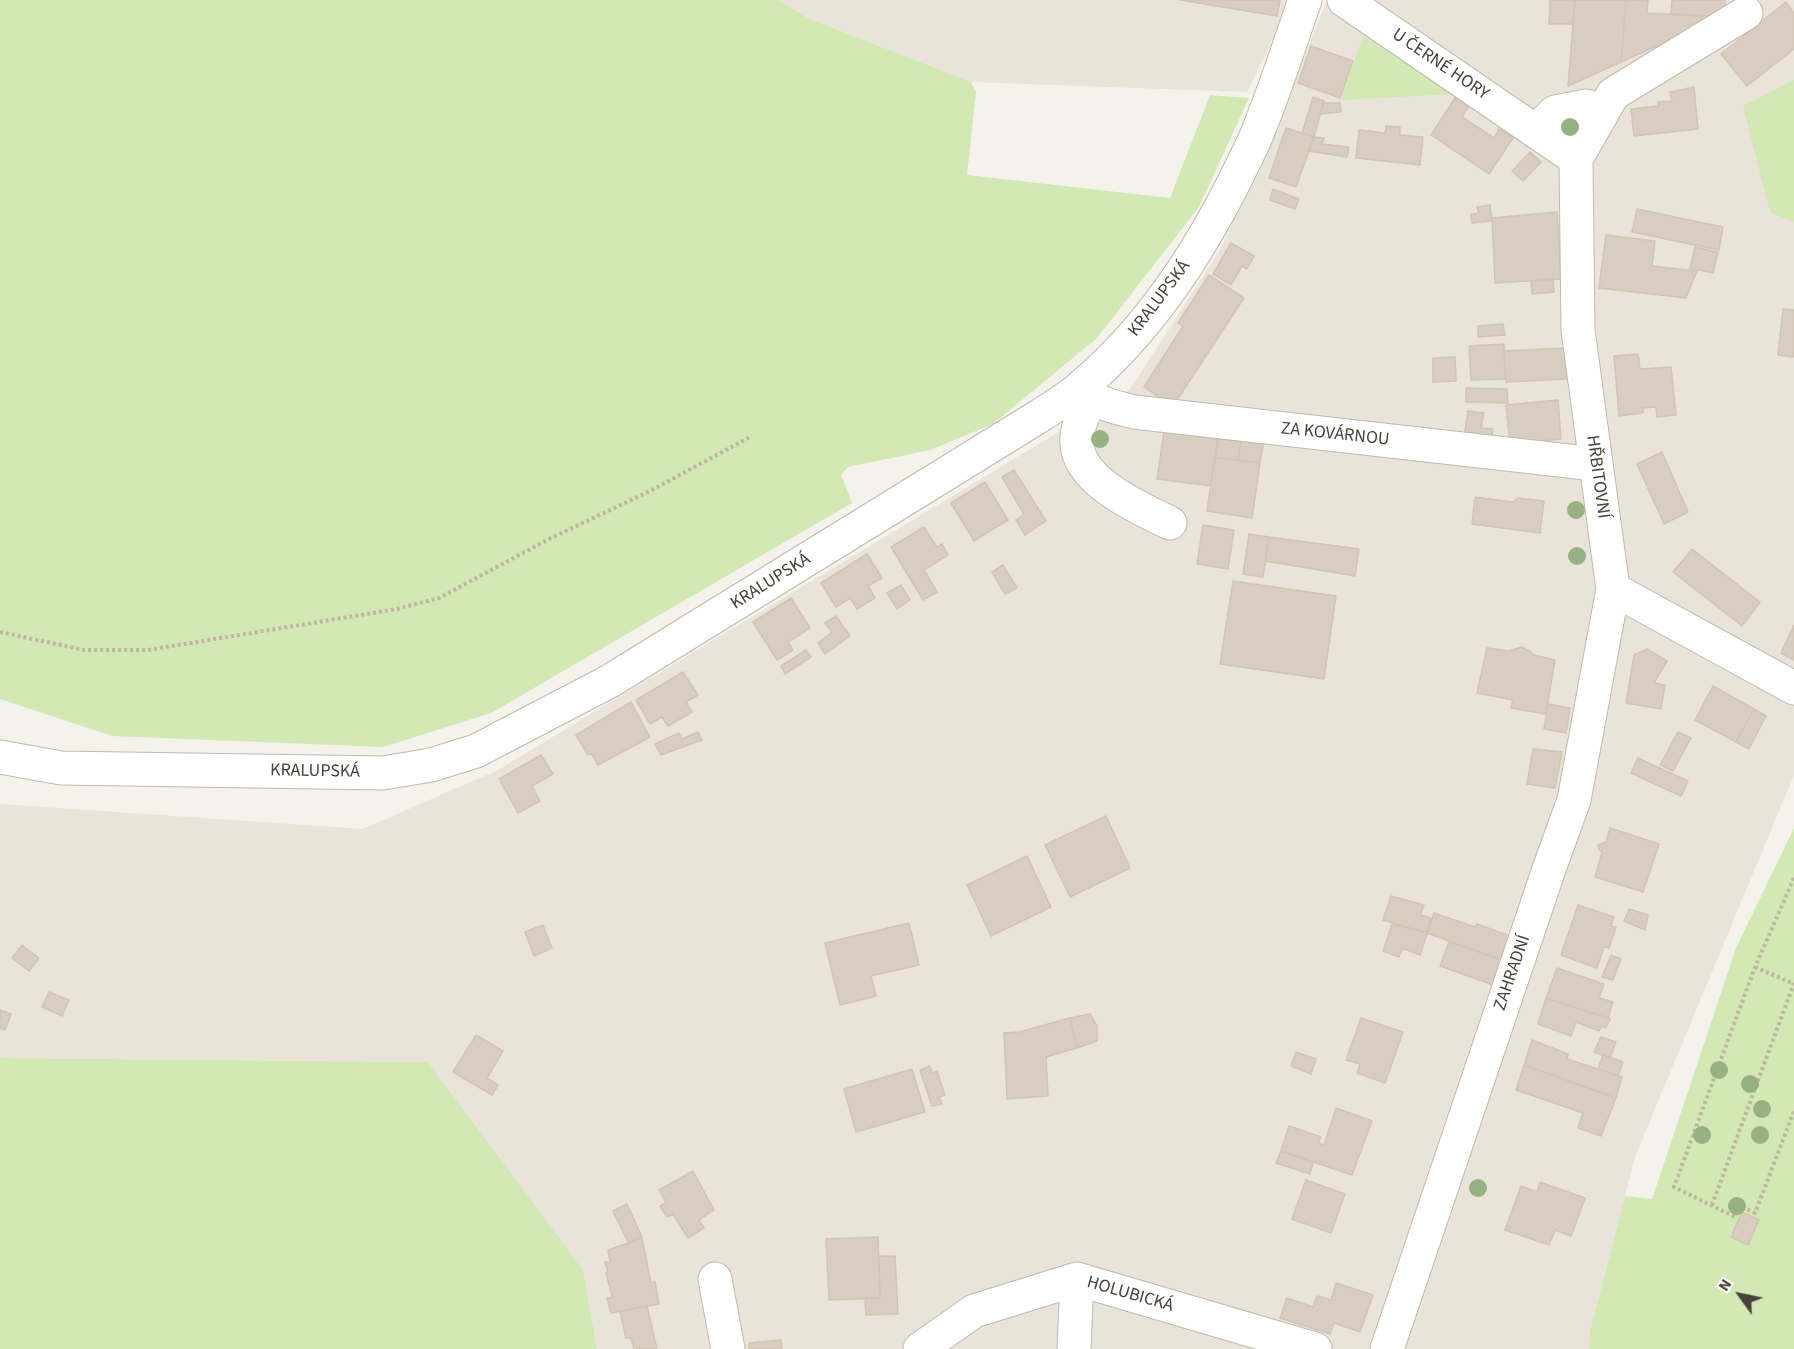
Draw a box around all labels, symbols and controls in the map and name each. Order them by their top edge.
street label: U ČERNÉ HORY [1387,25,1493,105]
street label: KRALUPSKÁ [1124,257,1196,341]
street label: ZA KOVÁRNOU [1280,419,1390,451]
street label: HŘBITOVNÍ [1580,434,1614,520]
street label: KRALUPSKÁ [727,549,815,615]
street label: KRALUPSKÁ [270,760,360,784]
street label: ZAHRADNÍ [1490,932,1536,1014]
north arrow [1710,1265,1770,1325]
street label: HOLUBICKÁ [1084,1272,1176,1318]
text: N [1713,1275,1737,1296]

